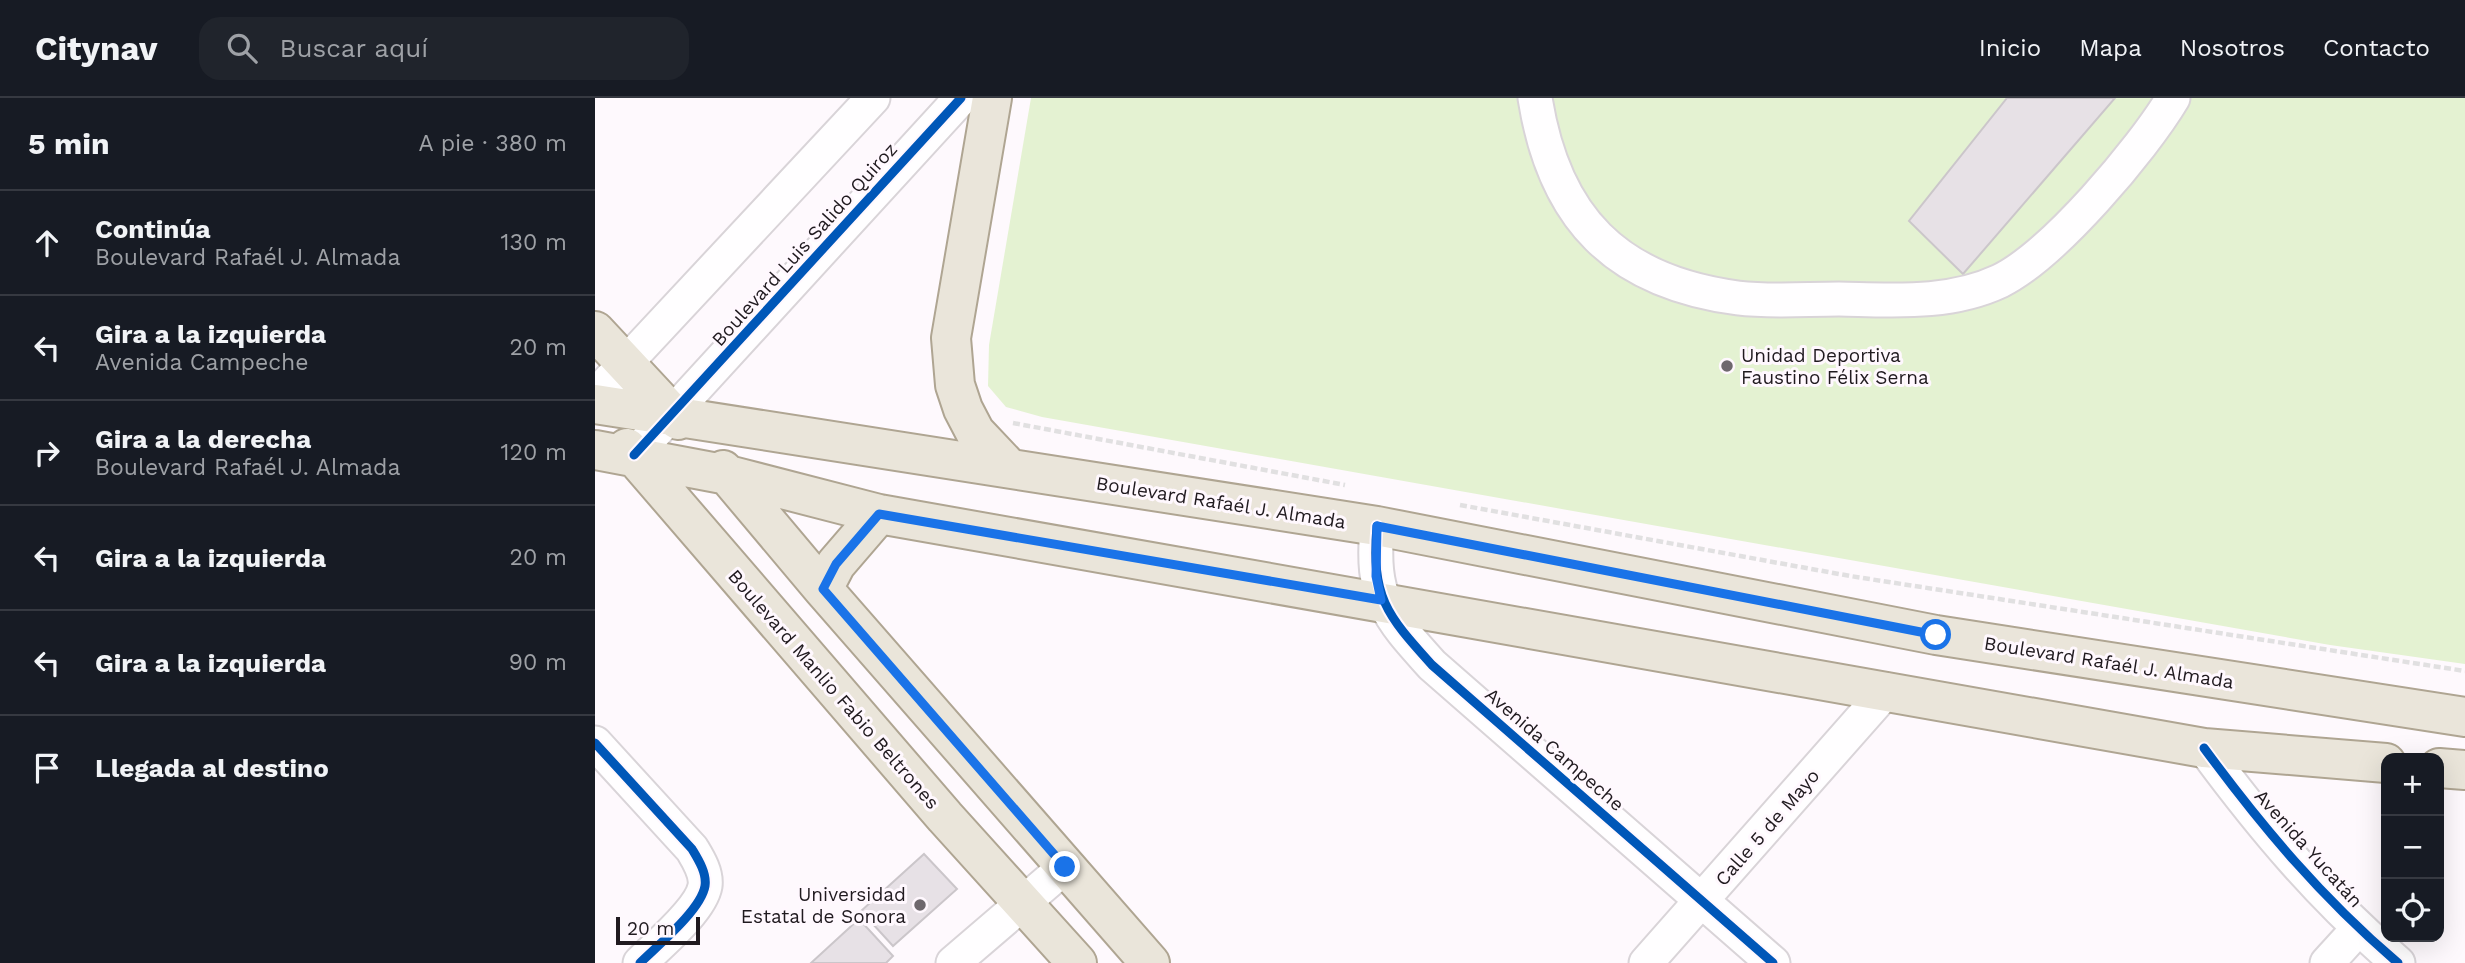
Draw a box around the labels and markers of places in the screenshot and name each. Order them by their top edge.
place label: Unidad Deportiva Faustino Félix Serna [1741,344,1929,389]
marker: Unidad Deportiva Faustino Félix Serna [1719,358,1735,374]
place label: Universidad Estatal de Sonora [741,883,906,928]
marker: Universidad Estatal de Sonora [912,897,928,913]

